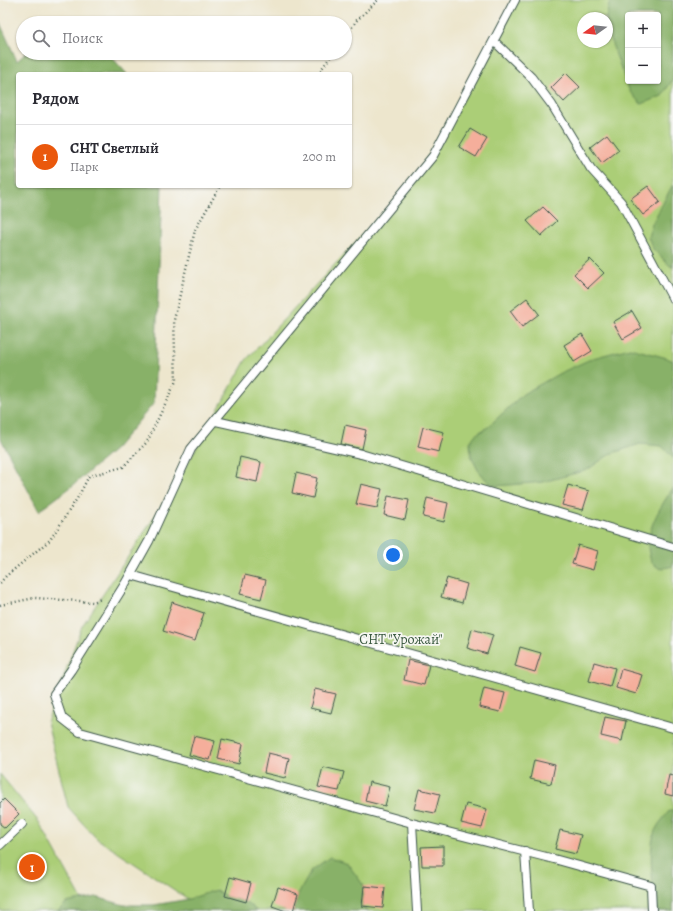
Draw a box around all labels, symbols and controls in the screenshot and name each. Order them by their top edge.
north arrow [577,12,613,48]
map controls [625,12,661,84]
button: + [625,12,661,48]
search box [16,16,352,60]
icon: search [30,27,52,49]
text: Поиск [62,28,103,48]
button: − [625,48,661,84]
text: Рядом [32,87,79,110]
text: СНТ Светлый [70,138,159,158]
text: 1 [43,148,47,165]
text: 200 m [303,148,336,165]
text: Парк [70,158,99,175]
your location [383,545,403,565]
park label: СНТ "Урожай" [359,630,443,649]
pin: 1 [19,852,45,882]

